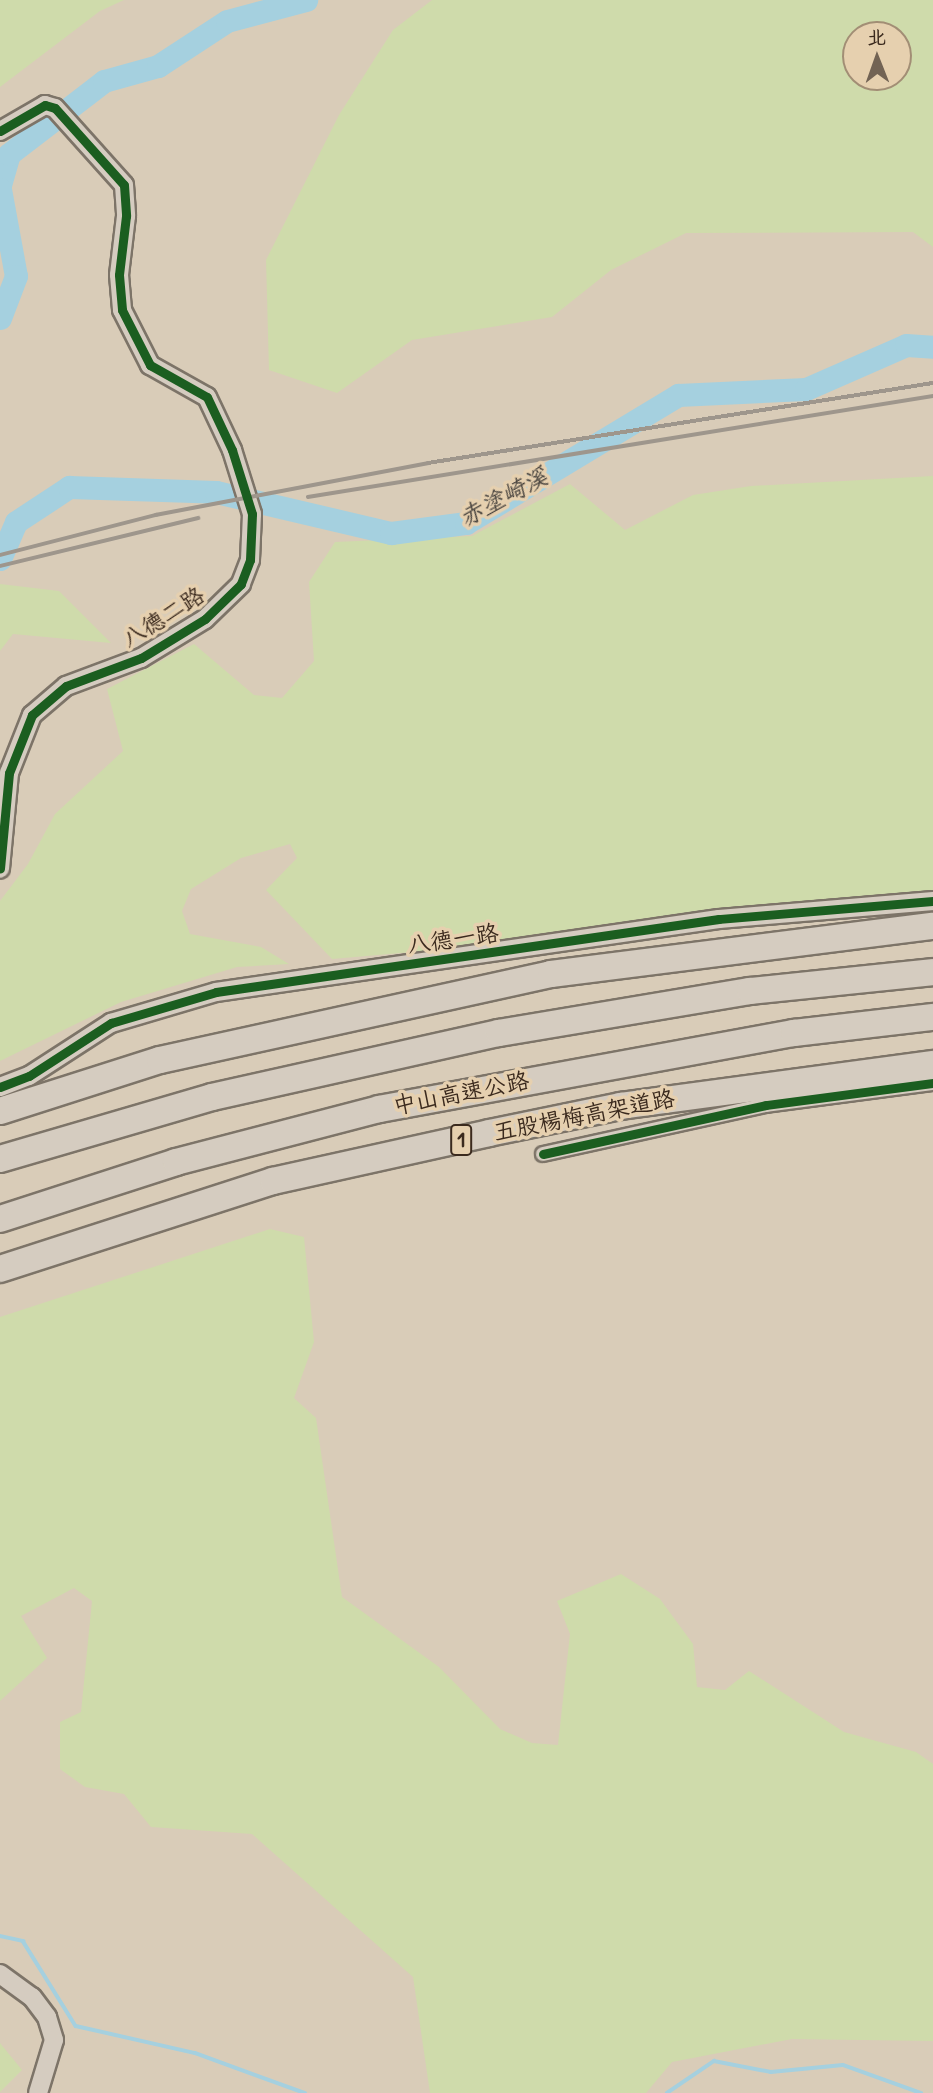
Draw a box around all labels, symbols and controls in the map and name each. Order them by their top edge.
north arrow [842,21,912,91]
text: 北 [867,24,886,50]
water label: 赤塗崎溪 [454,462,552,532]
street label: 八德二路 [117,581,209,653]
street label: 八德一路 [406,919,500,959]
street label: 中山高速公路 [391,1066,531,1120]
street label: 五股楊梅高架道路 [491,1084,677,1146]
road number: 1 [449,1122,473,1158]

